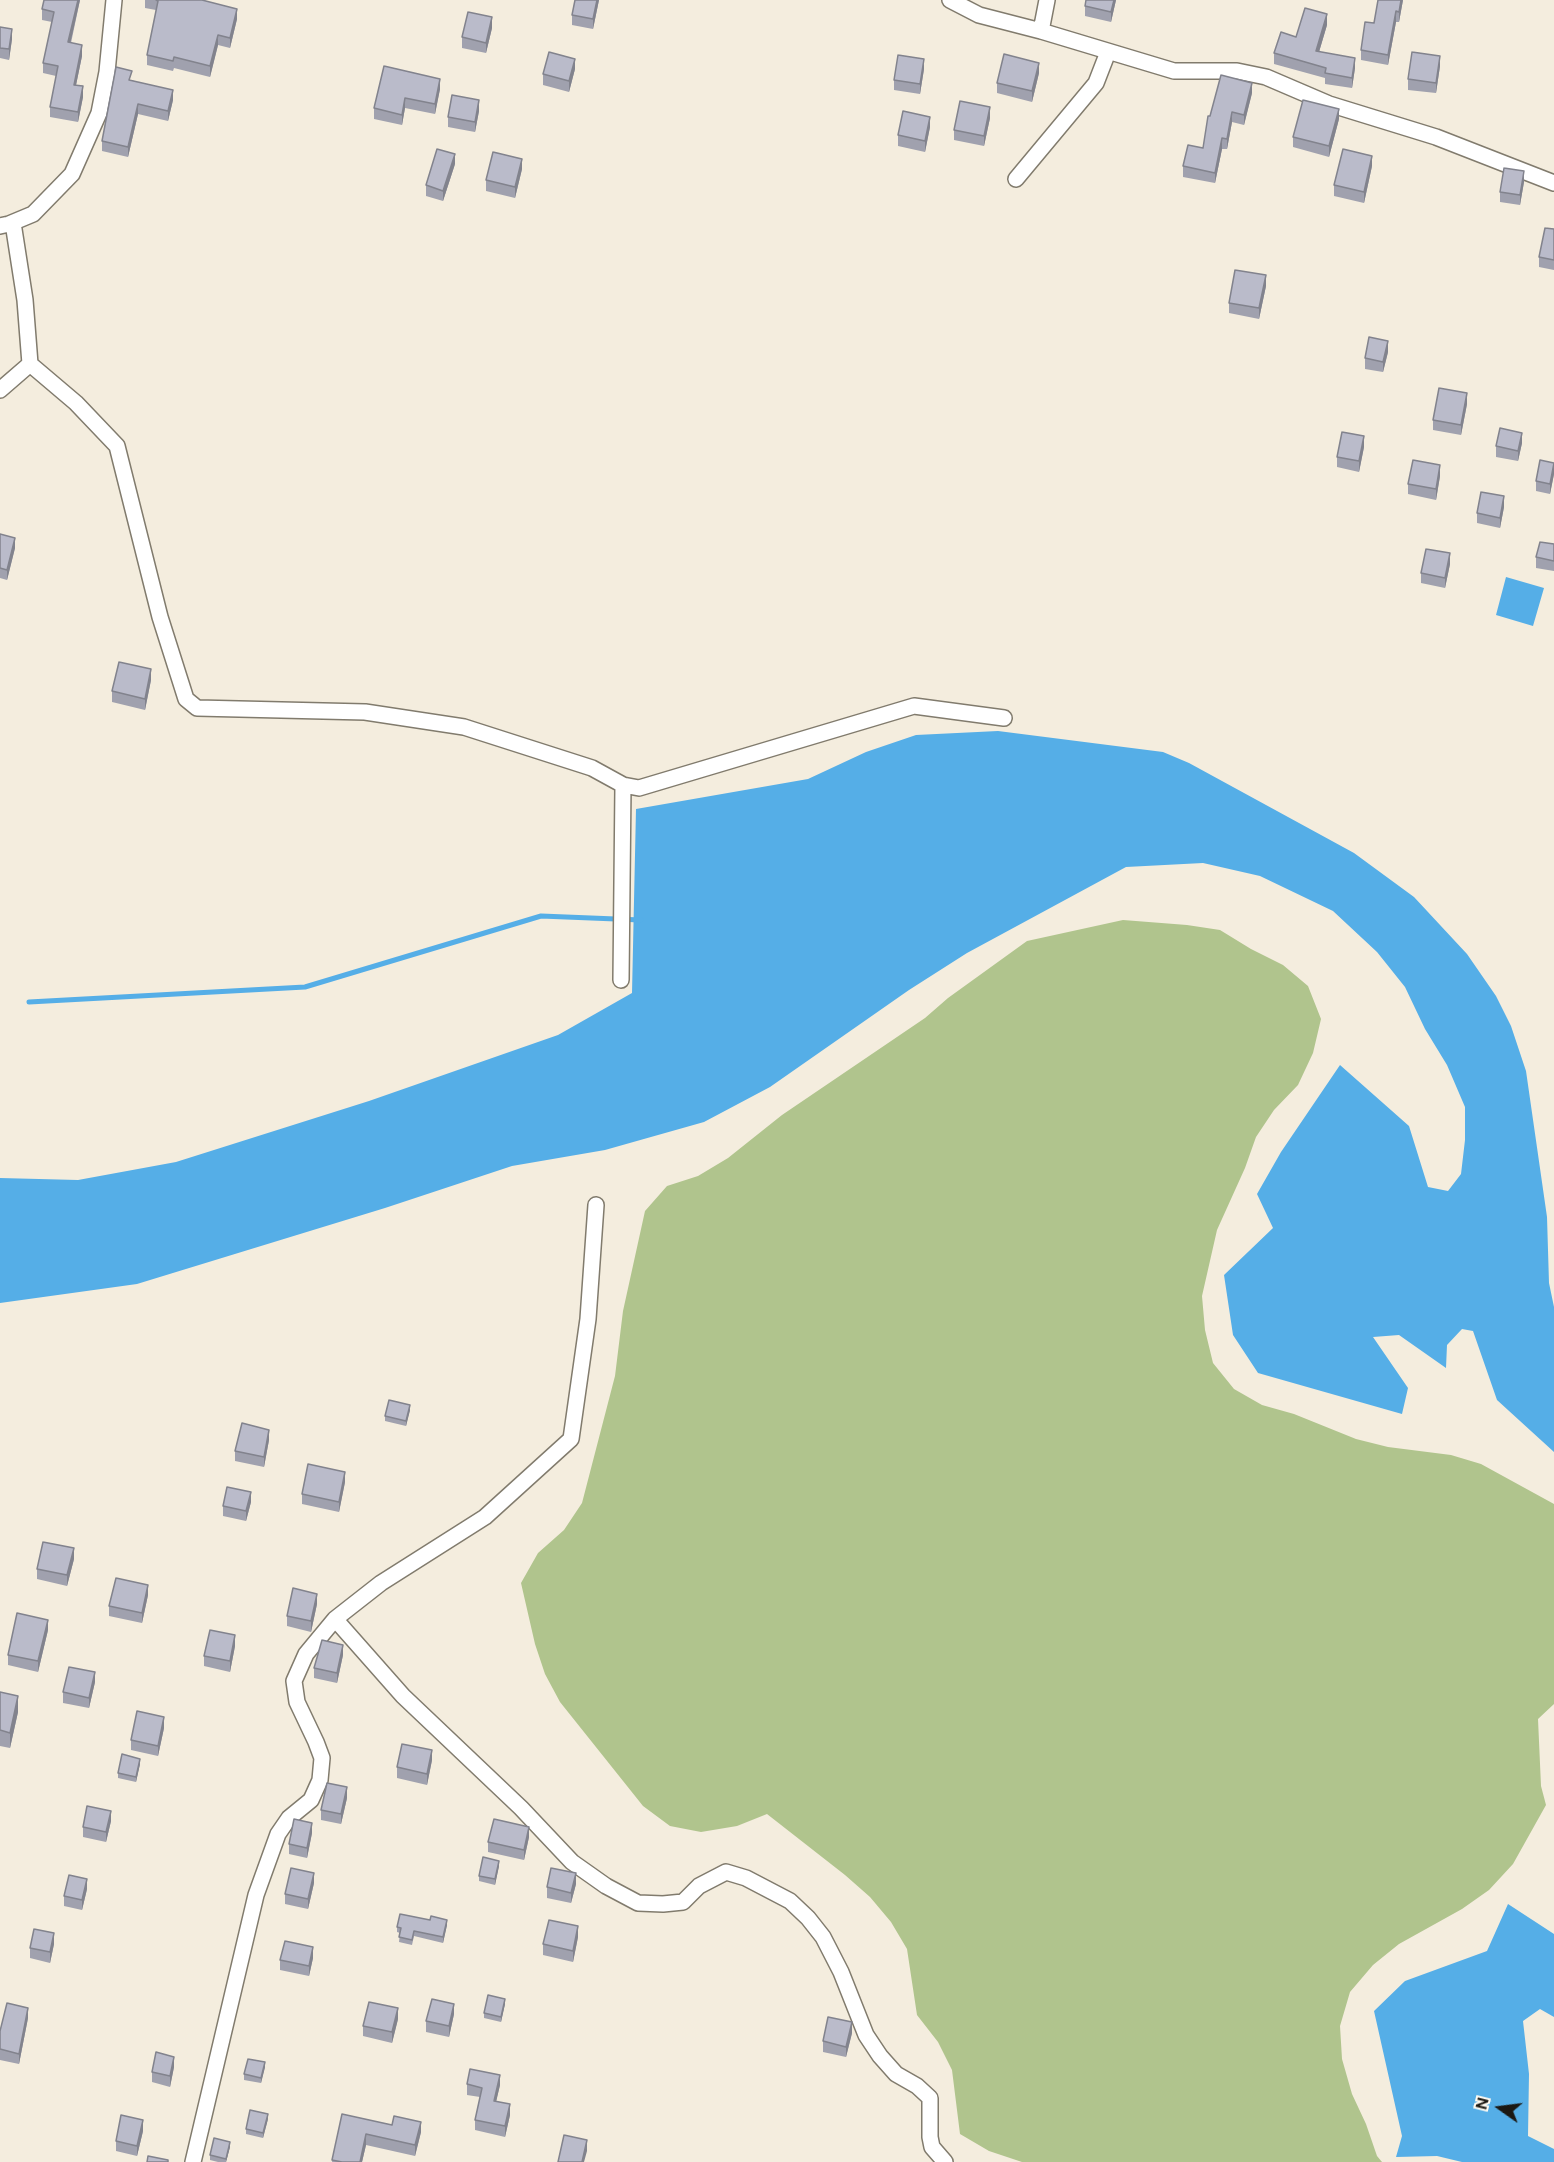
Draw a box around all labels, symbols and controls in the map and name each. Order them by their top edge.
north arrow [1470,2078,1530,2138]
text: N [1470,2095,1494,2112]

